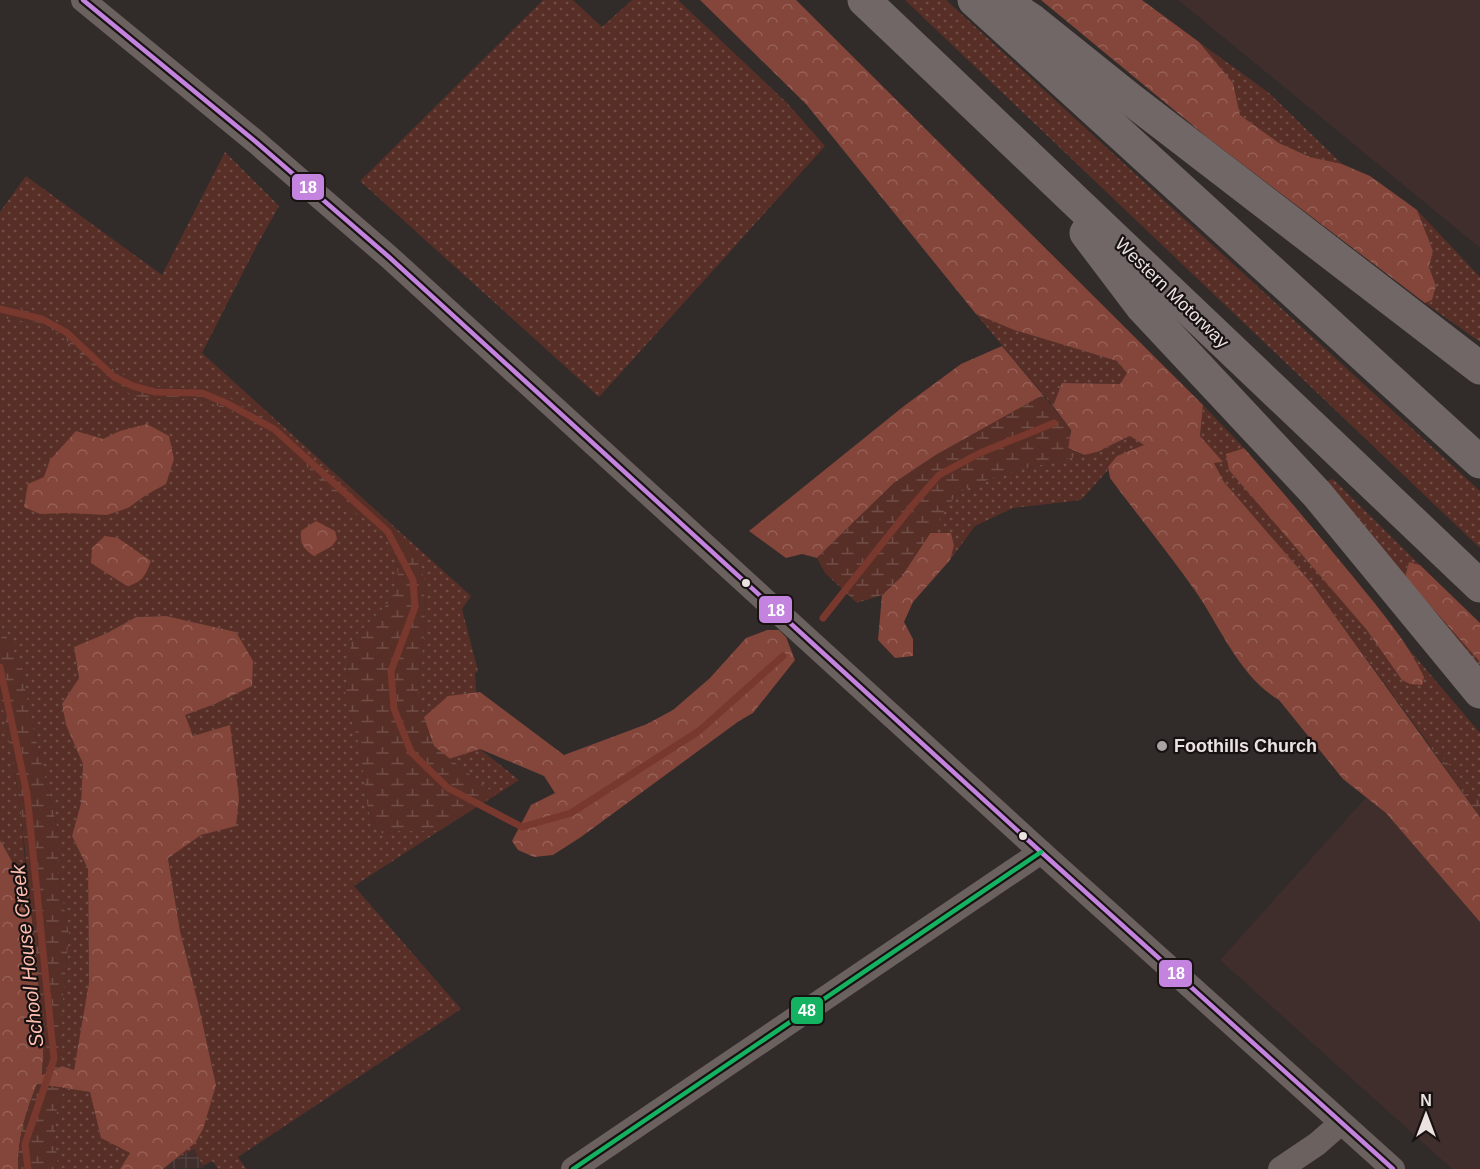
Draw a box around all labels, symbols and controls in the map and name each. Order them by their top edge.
line badge: 18 [291,173,325,201]
text: 18 [299,179,317,196]
street label: Western Motorway [1111,234,1233,352]
unlabelled marker [740,577,752,589]
line badge: 18 [758,595,793,624]
text: 18 [767,602,785,619]
place label: Foothills Church [1174,736,1317,756]
marker: Foothills Church [1155,739,1169,753]
unlabelled marker [1017,830,1029,842]
water label: School House Creek [6,863,48,1048]
line badge: 18 [1158,959,1193,988]
text: 18 [1167,965,1185,982]
line badge: 48 [790,996,824,1025]
text: 48 [798,1002,816,1019]
north arrow [1396,1085,1456,1145]
text: N [1420,1092,1432,1109]

